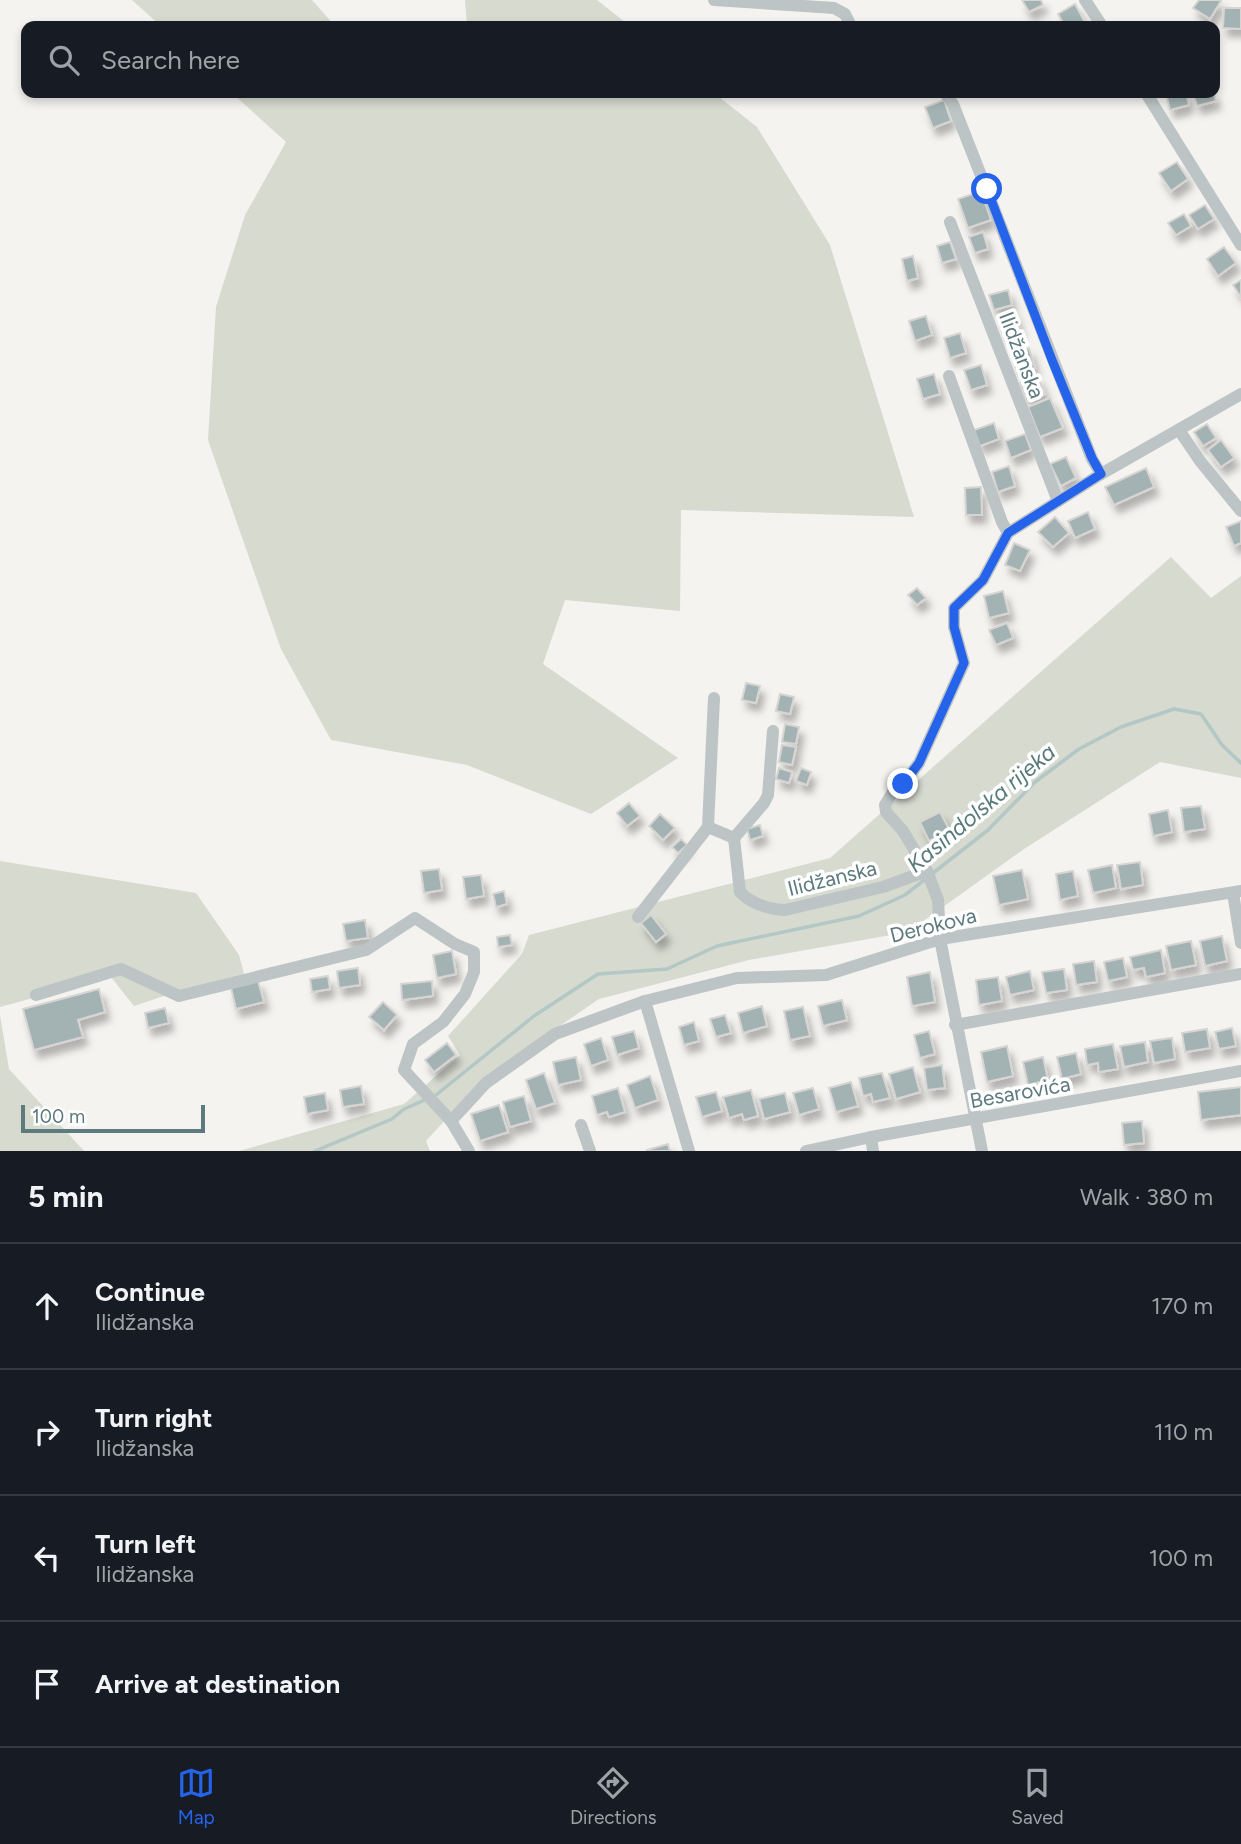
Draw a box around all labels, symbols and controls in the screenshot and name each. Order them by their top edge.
search box [21,21,1220,98]
icon: search [45,41,83,79]
text: Search here [101,44,240,76]
route start [971,173,1002,204]
street label: Ilidžanska [994,308,1050,402]
water label: Kasindolska rijeka [901,738,1061,878]
route end [887,768,918,799]
street label: Ilidžanska [785,855,879,901]
street label: Derokova [887,902,979,948]
street label: Besarovića [968,1071,1072,1113]
scale bar [21,1102,205,1134]
text: 100 m [32,1105,85,1128]
text: 5 min [28,1178,104,1215]
text: Walk · 380 m [1080,1183,1213,1211]
text: Continue [95,1276,205,1308]
icon: ahead [28,1287,66,1325]
text: 170 m [1151,1292,1213,1320]
text: Ilidžanska [95,1308,194,1336]
text: Turn right [95,1402,212,1434]
icon: right [28,1413,66,1451]
text: 110 m [1154,1418,1213,1446]
text: Ilidžanska [95,1434,194,1462]
text: Turn left [95,1528,196,1560]
icon: left [28,1539,66,1577]
text: 100 m [1149,1544,1213,1572]
text: Ilidžanska [95,1560,194,1588]
icon: arrive [28,1665,66,1703]
text: Arrive at destination [95,1668,340,1700]
tab: Map [177,1764,215,1829]
tab: Directions [570,1764,657,1829]
tab: Saved [1011,1764,1064,1829]

